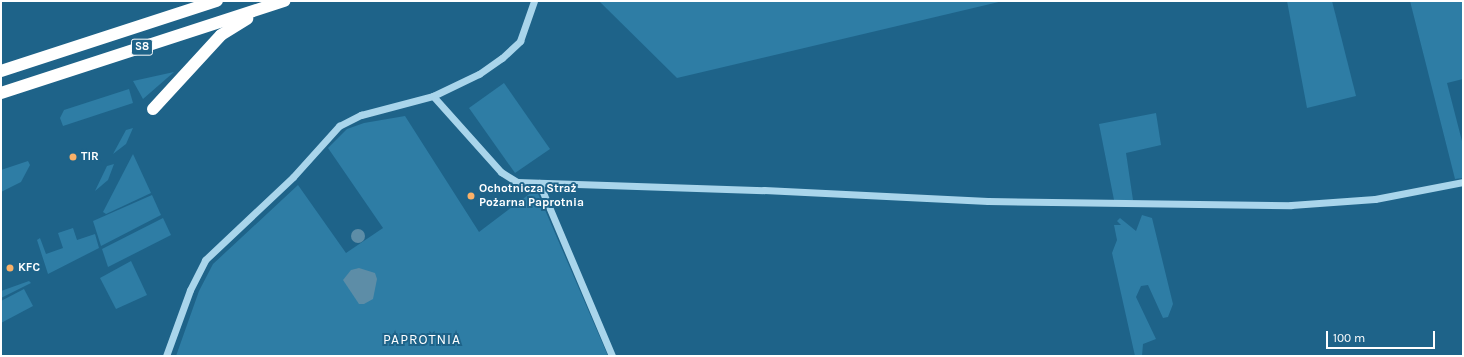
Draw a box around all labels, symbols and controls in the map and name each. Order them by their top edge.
road number: S8 [130,38,154,56]
place label: TIR [81,150,99,164]
marker: TIR [68,152,78,162]
place label: Ochotnicza Straż Pożarna Paprotnia [479,182,584,210]
marker: Ochotnicza Straż Pożarna Paprotnia [466,191,476,201]
place label: KFC [18,261,40,275]
marker: KFC [5,263,15,273]
scale bar [1328,323,1437,349]
text: 100 m [1333,331,1365,345]
district label: PAPROTNIA [383,332,461,348]

